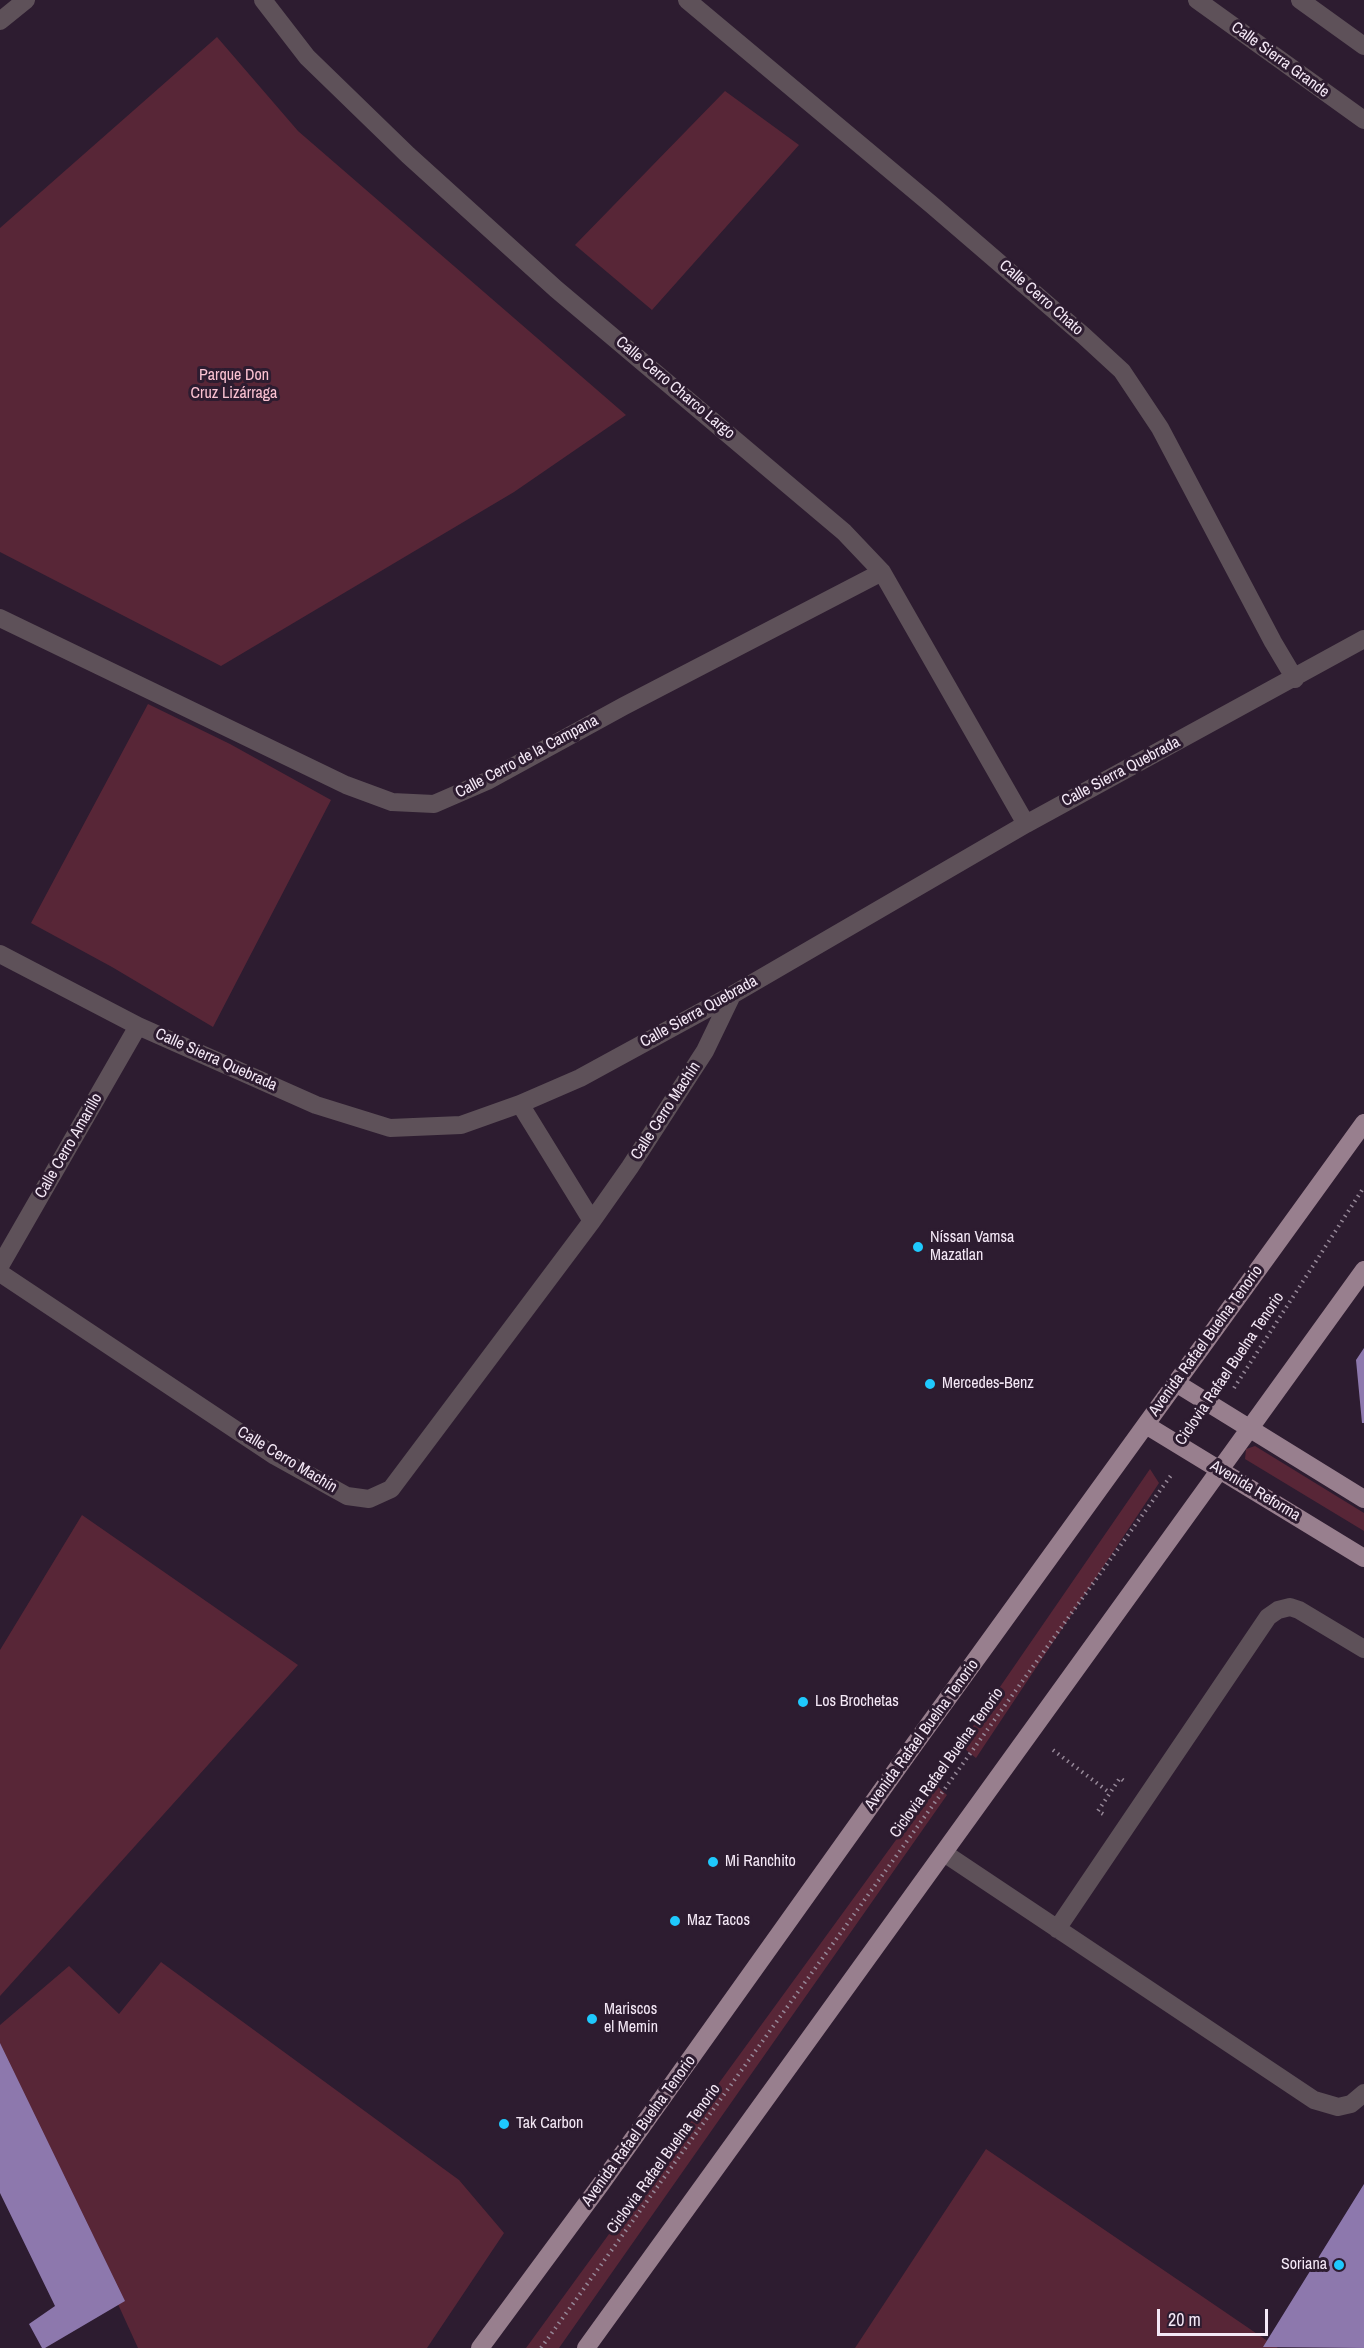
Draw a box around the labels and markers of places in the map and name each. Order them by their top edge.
place label: Níssan Vamsa Mazatlan [930,1228,1014,1266]
marker: Níssan Vamsa Mazatlan [911,1240,925,1254]
place label: Mercedes-Benz [942,1374,1034,1394]
marker: Mercedes-Benz [923,1377,937,1391]
place label: Los Brochetas [815,1692,899,1712]
marker: Los Brochetas [796,1695,810,1709]
place label: Mi Ranchito [725,1852,796,1872]
marker: Mi Ranchito [706,1855,720,1869]
place label: Maz Tacos [687,1911,750,1931]
marker: Maz Tacos [668,1914,682,1928]
place label: Mariscos el Memin [604,2000,658,2038]
marker: Mariscos el Memin [585,2012,599,2026]
place label: Tak Carbon [516,2114,583,2134]
marker: Tak Carbon [497,2117,511,2131]
place label: Soriana [1281,2255,1327,2275]
marker: Soriana [1332,2258,1346,2272]

